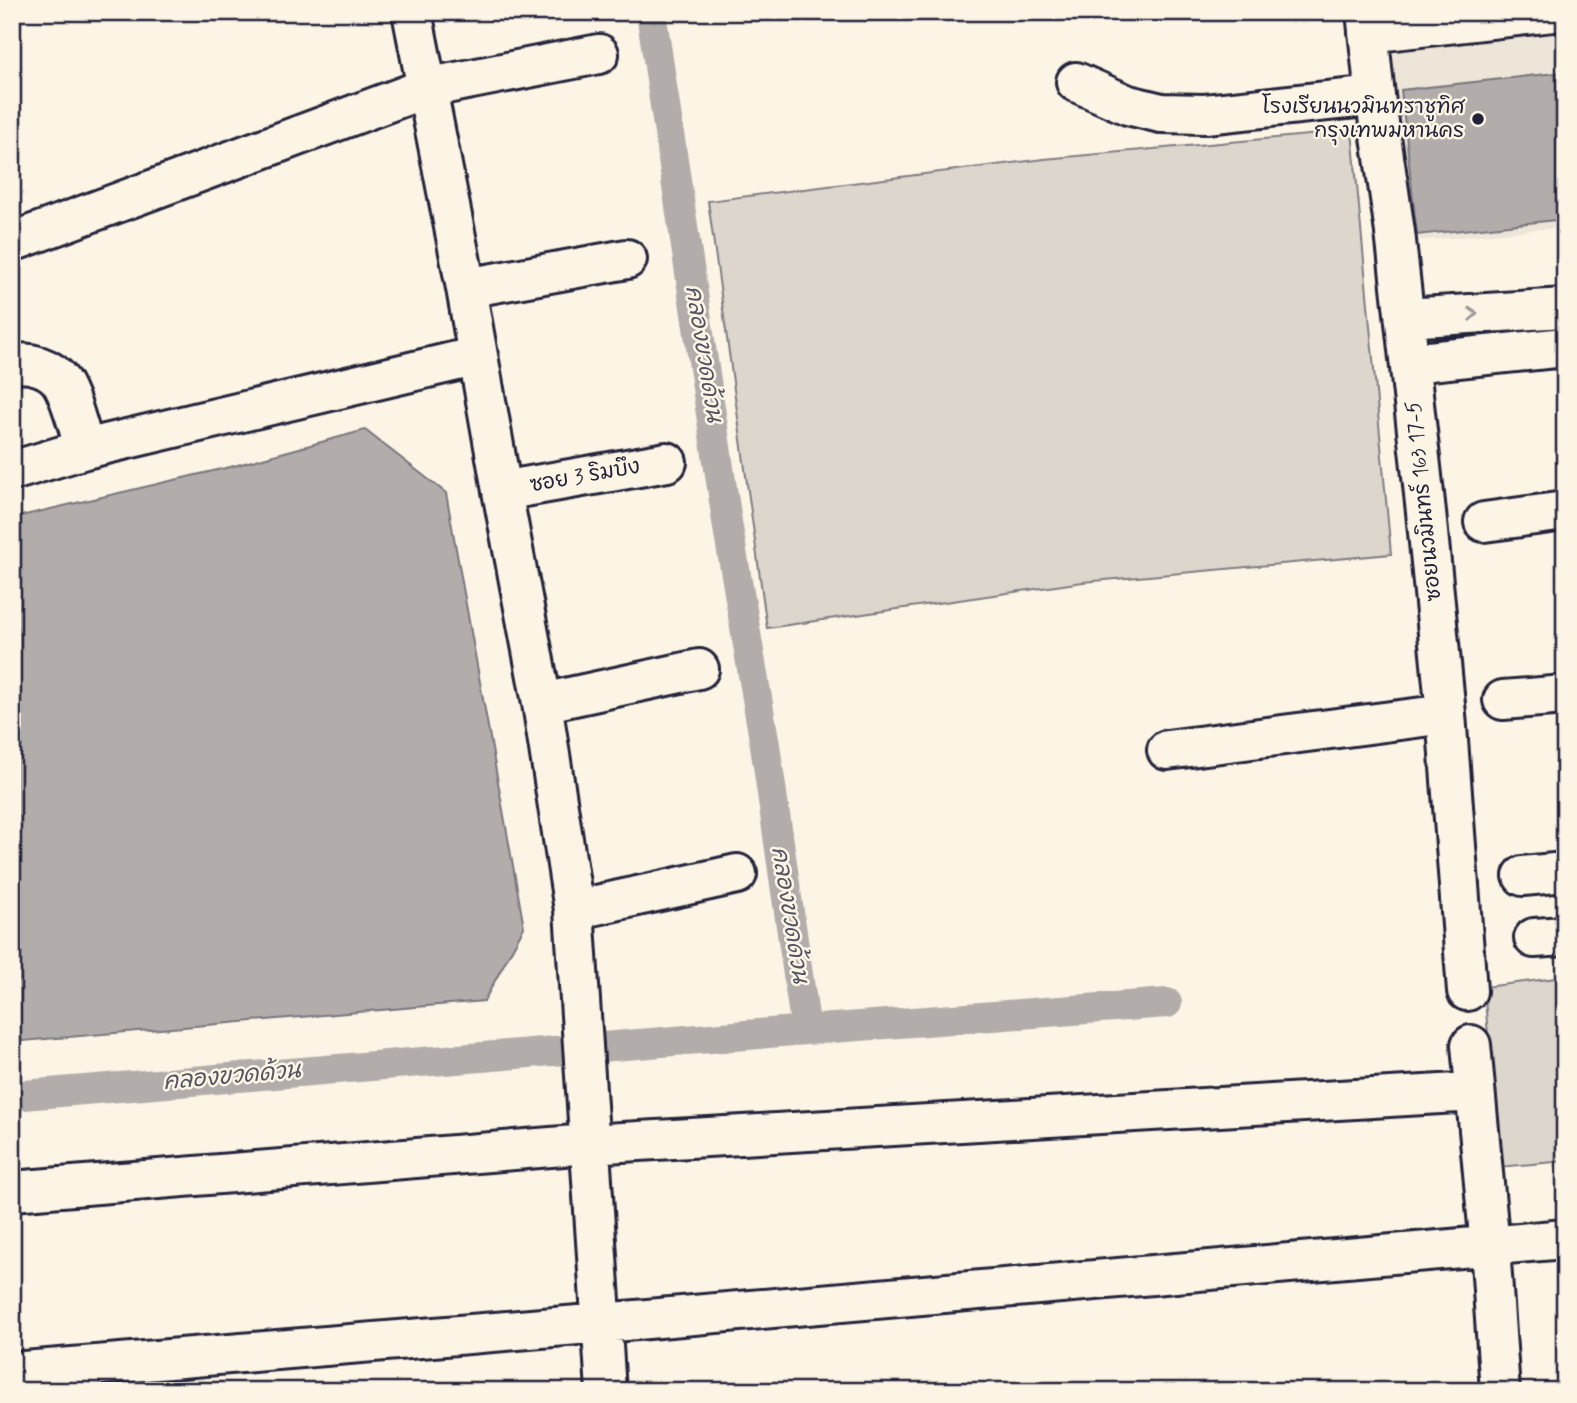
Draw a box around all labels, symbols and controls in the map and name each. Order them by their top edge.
place label: โรงเรียนนวมินทราชูทิศ กรุงเทพมหานคร [1262,93,1466,146]
marker: โรงเรียนนวมินทราชูทิศ กรุงเทพมหานคร [1470,111,1486,127]
water label: คลองขวดด้วน [677,284,730,426]
one-way arrow [1468,307,1479,322]
street label: ซอยนวมินทร์ 163 17-5 [1400,399,1448,603]
street label: ซอย 3 ริมบึง [528,453,642,499]
water label: คลองขวดด้วน [763,845,816,987]
water label: คลองขวดด้วน [162,1055,303,1098]

